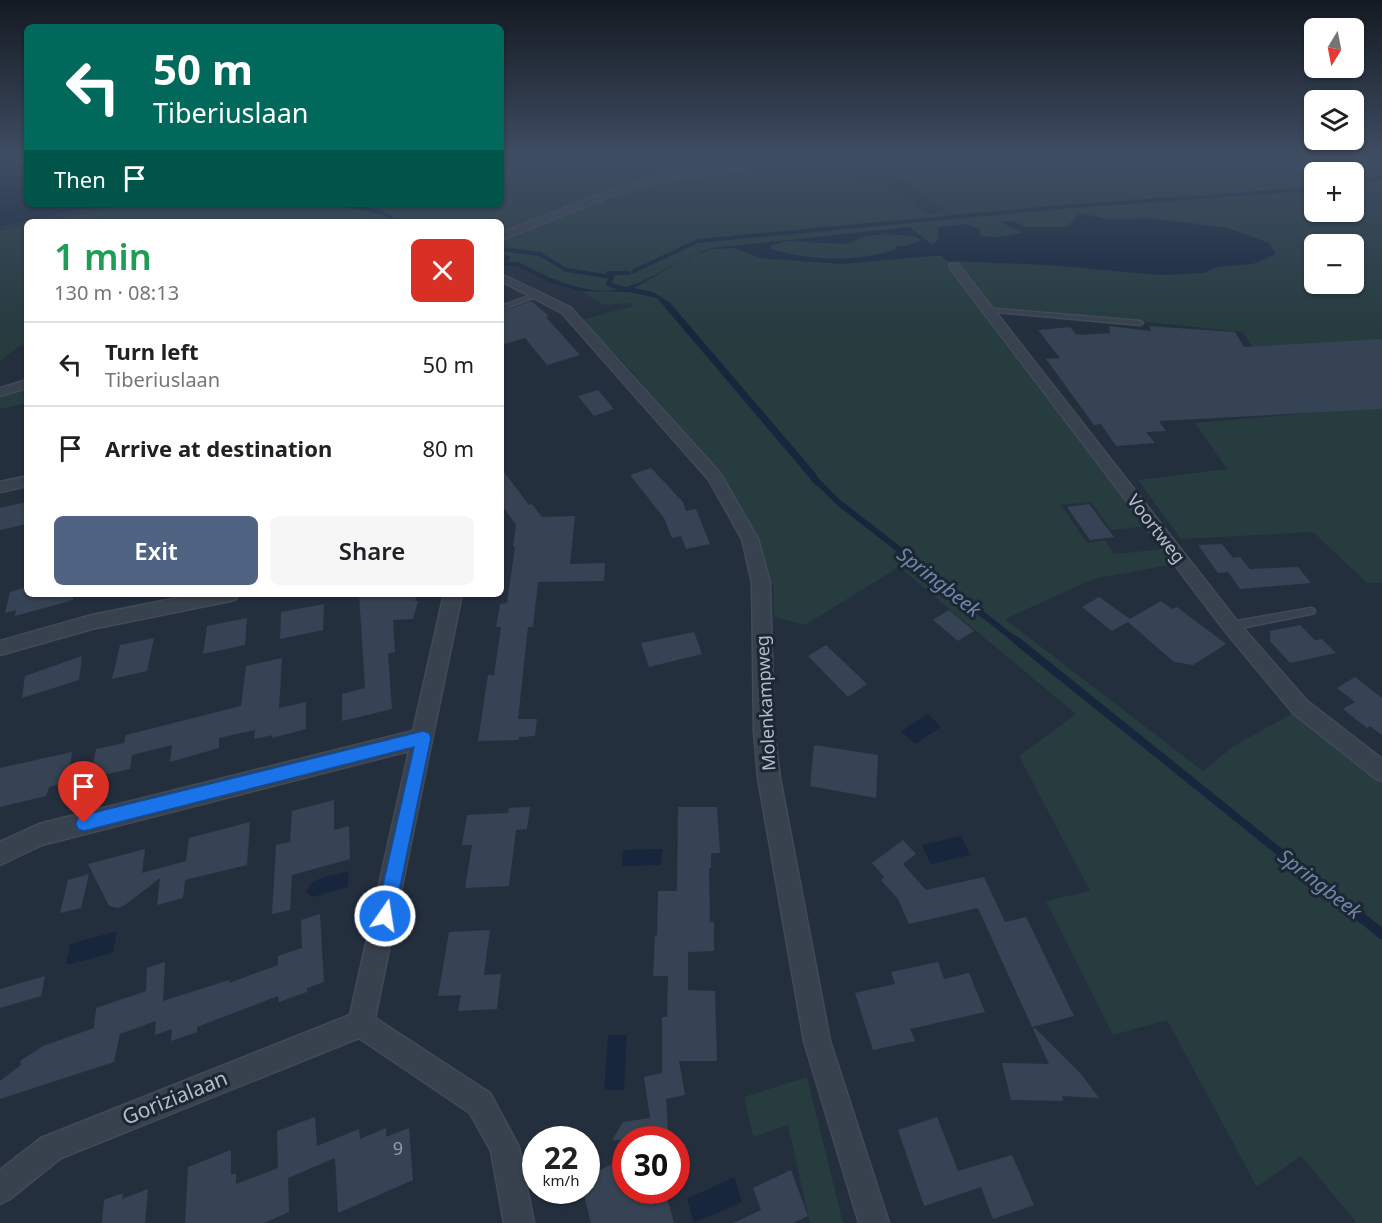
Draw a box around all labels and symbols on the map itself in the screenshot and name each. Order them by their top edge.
north arrow [1304,18,1364,78]
street label: Voortweg [1122,489,1191,568]
water label: Springbeek [892,540,988,624]
street label: Molenkampweg [749,635,781,771]
pin [58,761,109,823]
water label: Springbeek [1273,842,1369,926]
position arrow [353,884,417,948]
street label: Gorizialaan [118,1063,231,1131]
speed limit sign: 30 [612,1126,690,1204]
house number: 9 [393,1136,403,1160]

